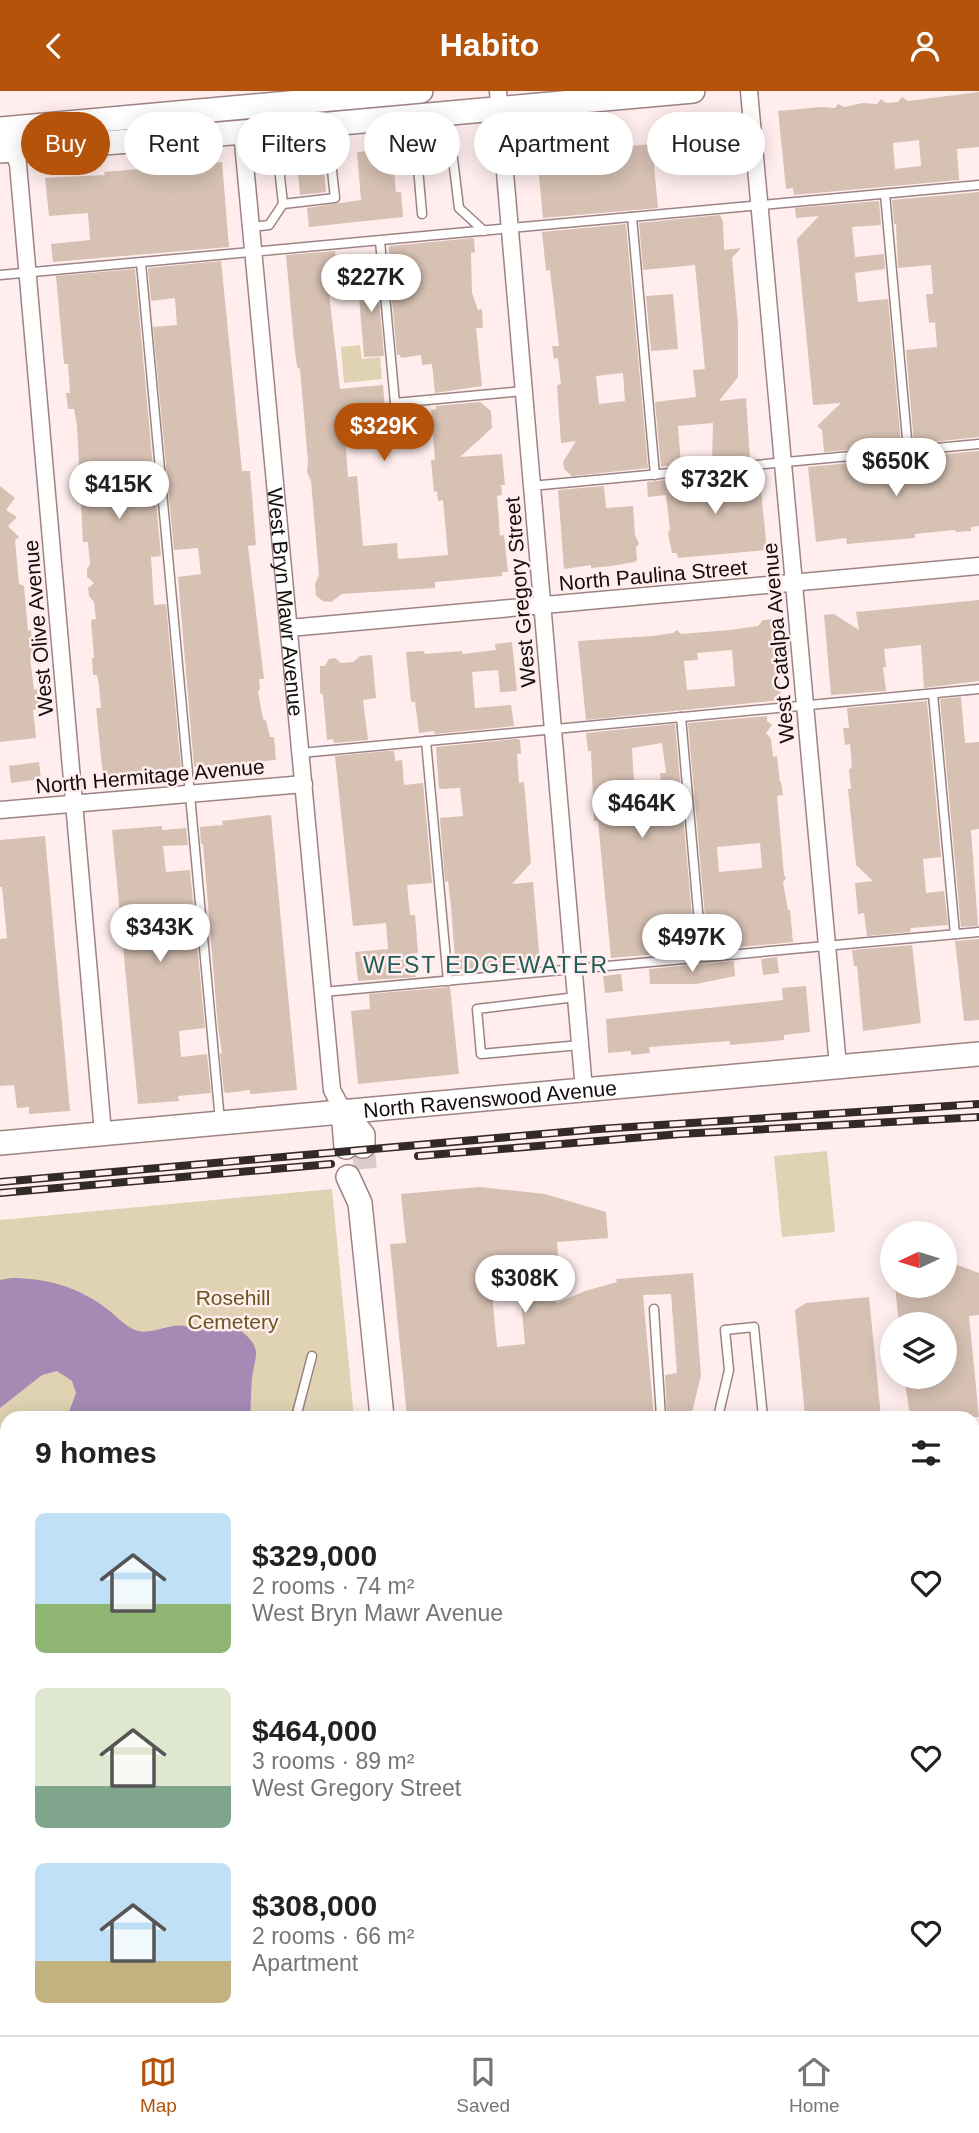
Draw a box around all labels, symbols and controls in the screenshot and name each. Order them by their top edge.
icon: back [35,27,73,65]
text: Habito [440,27,539,63]
icon: person [906,27,944,65]
chip: Buy [21,112,110,175]
chip: Rent [124,112,223,175]
chip: Filters [237,112,350,175]
chip: New [364,112,460,175]
chip: Apartment [474,112,633,175]
chip: House [647,112,765,175]
pin: $227K [322,255,420,314]
text: $227K [337,264,405,290]
pin: $329K [335,403,433,463]
text: $329K [350,413,418,439]
pin: $650K [847,439,945,498]
text: $650K [862,448,930,474]
pin: $732K [666,457,764,516]
pin: $415K [70,461,168,521]
text: $732K [681,466,749,492]
text: $415K [85,471,153,497]
street label: West Bryn Mawr Avenue [264,487,308,717]
street label: West Gregory Street [500,496,540,688]
street label: West Olive Avenue [19,539,57,717]
street label: West Catalpa Avenue [758,542,798,744]
street label: North Paulina Street [558,555,748,595]
street label: North Hermitage Avenue [35,755,265,797]
pin: $464K [593,781,691,840]
text: $464K [608,790,676,816]
pin: $343K [111,905,209,964]
text: $343K [126,914,194,940]
pin: $497K [643,915,741,974]
text: $497K [658,924,726,950]
district label: WEST EDGEWATER [363,952,609,978]
street label: North Ravenswood Avenue [362,1075,618,1121]
north arrow [880,1221,957,1299]
map controls [880,1221,957,1389]
pin: $308K [476,1255,574,1315]
text: $308K [491,1265,559,1291]
park label: Rosehill Cemetery [187,1286,279,1333]
button: layers [880,1312,957,1389]
icon: filters [907,1434,945,1472]
text: 9 homes [35,1436,157,1469]
text: $329,000 [252,1539,377,1572]
icon: home [91,1541,175,1625]
icon: heart [907,1564,945,1602]
text: 2 rooms · 74 m² [252,1573,414,1599]
text: West Bryn Mawr Avenue [252,1600,503,1626]
text: $464,000 [252,1714,377,1747]
icon: home [91,1716,175,1800]
icon: heart [907,1739,945,1777]
text: 3 rooms · 89 m² [252,1748,414,1774]
text: West Gregory Street [252,1775,461,1801]
text: $308,000 [252,1889,377,1922]
icon: home [91,1891,175,1975]
icon: heart [907,1914,945,1952]
text: 2 rooms · 66 m² [252,1923,414,1949]
text: Apartment [252,1950,358,1976]
tab: Map [139,2053,177,2117]
tab: Saved [456,2053,510,2117]
tab: Home [789,2053,840,2117]

